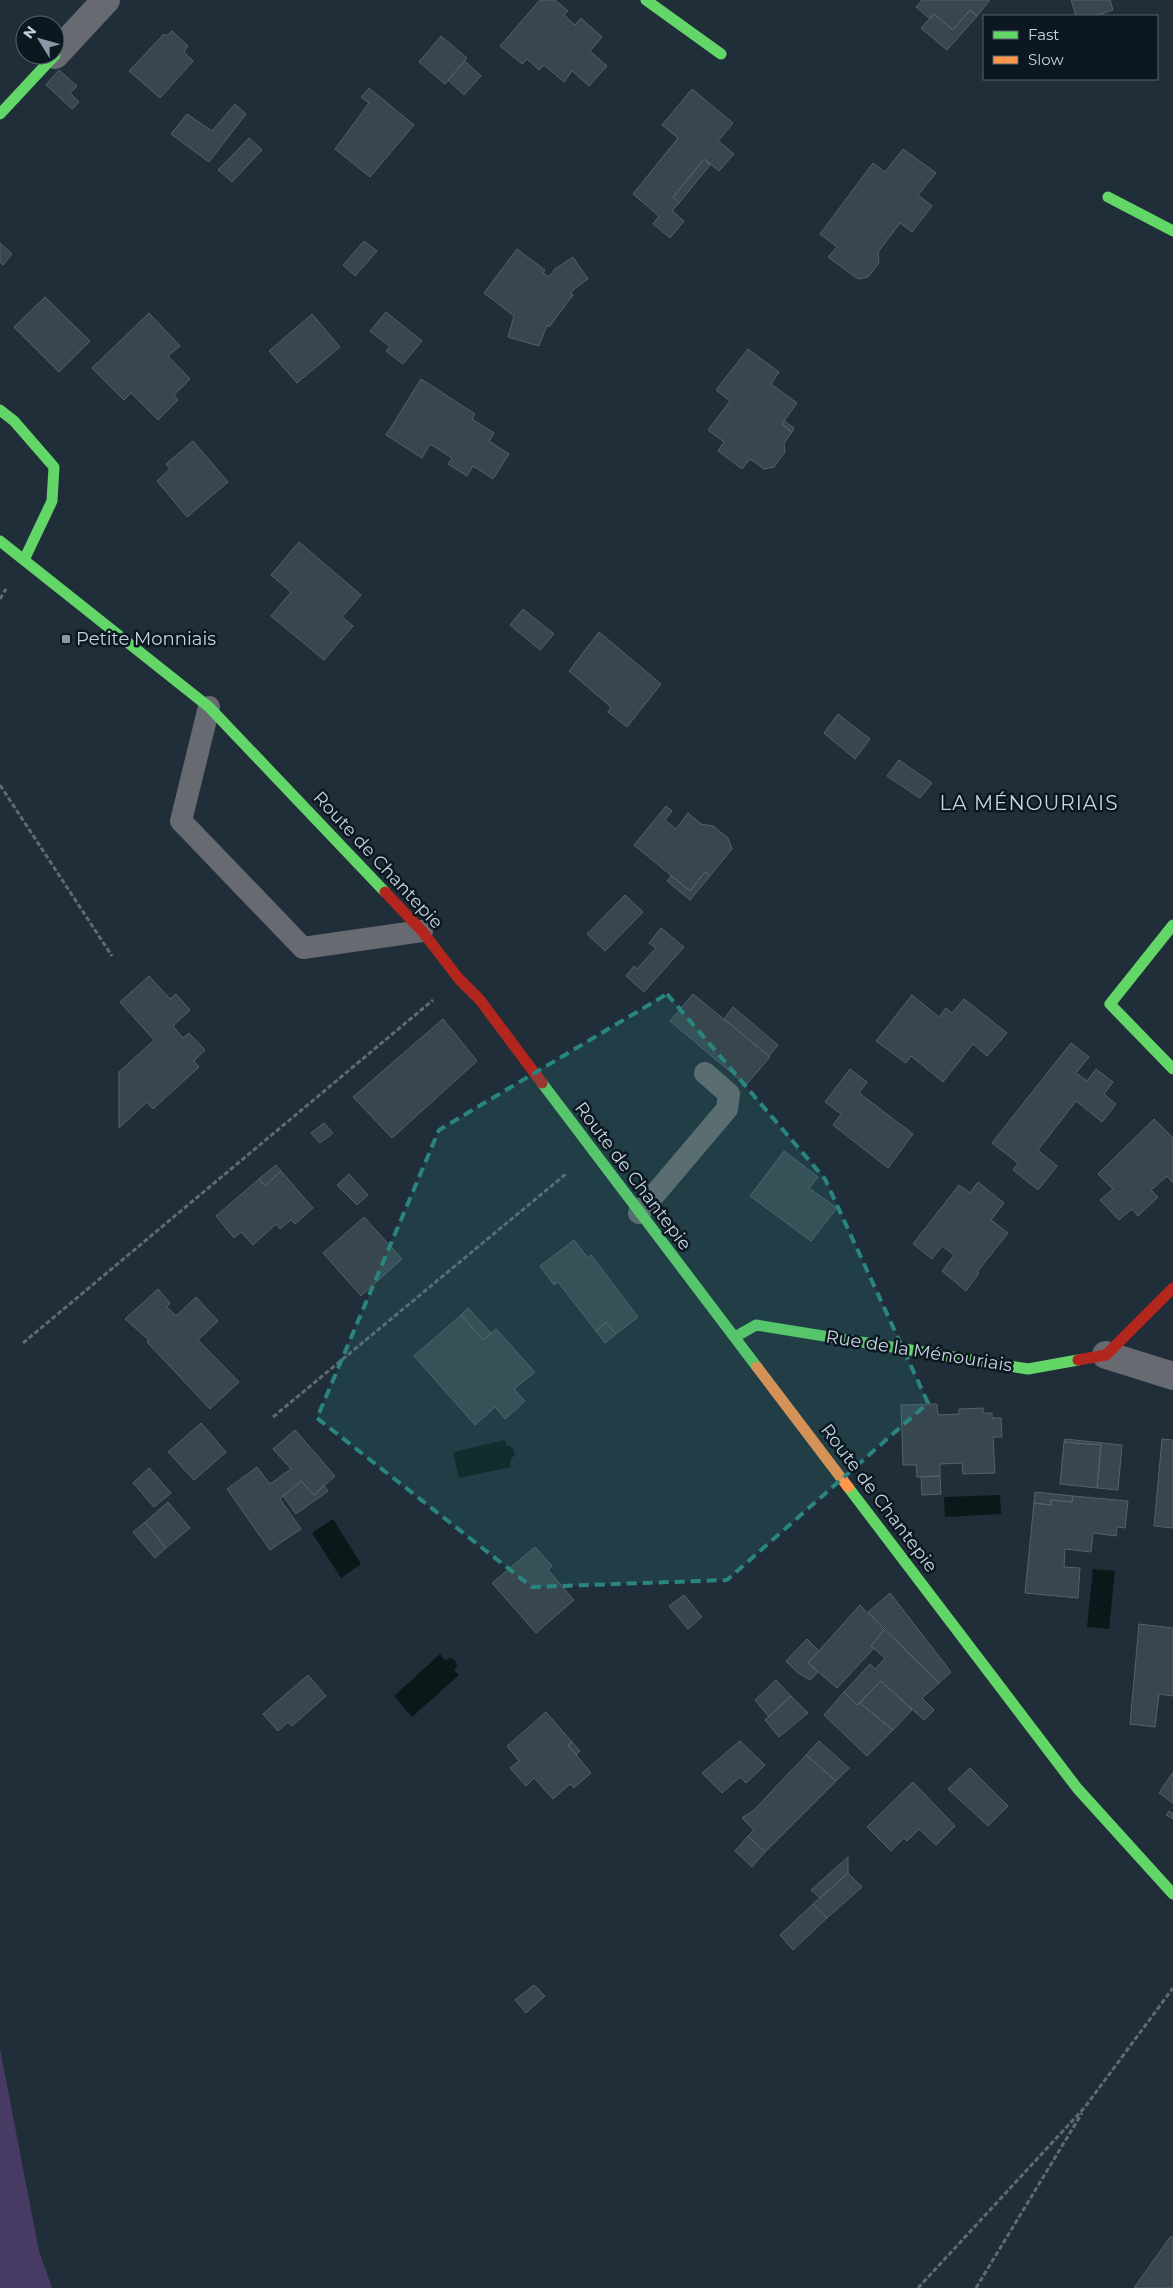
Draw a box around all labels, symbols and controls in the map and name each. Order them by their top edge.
north arrow [15,15,65,65]
legend [983,15,1158,80]
text: N [19,22,40,42]
text: Fast [1028,25,1059,44]
text: Slow [1028,50,1064,69]
place label: Petite Monniais [76,628,216,650]
marker: Petite Monniais [60,633,72,645]
street label: Route de Chantepie [308,787,448,933]
district label: LA MÉNOURIAIS [940,791,1118,815]
street label: Route de Chantepie [570,1097,696,1255]
street label: Rue de la Ménouriais [824,1325,1014,1377]
street label: Route de Chantepie [816,1419,942,1577]

